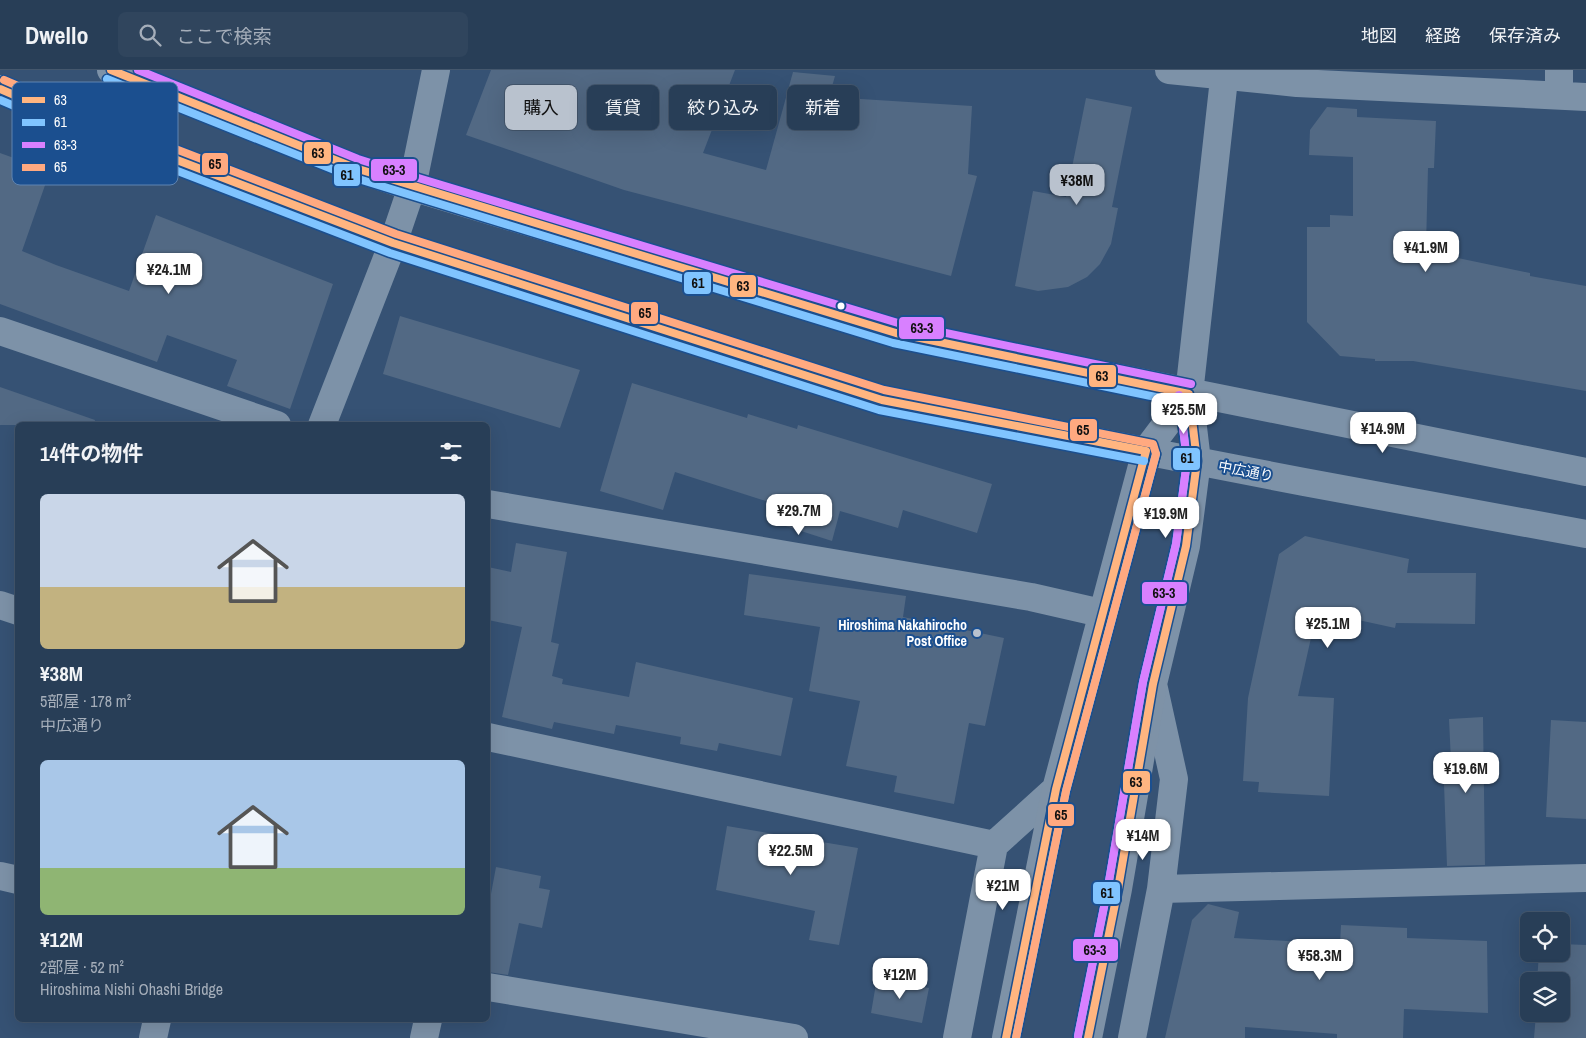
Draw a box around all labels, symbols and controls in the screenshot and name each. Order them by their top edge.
search box [118,12,468,57]
text: Dwello [25,19,88,51]
icon: search [136,21,164,49]
text: ここで検索 [176,23,271,49]
text: 地図 [1361,23,1397,48]
text: 経路 [1425,23,1461,48]
text: 保存済み [1489,23,1561,48]
legend [12,82,178,185]
chip: 購入 [505,85,577,130]
chip: 賃貸 [587,85,659,130]
chip: 絞り込み [669,85,777,130]
chip: 新着 [787,85,859,130]
text: 63 [54,91,67,109]
text: 61 [54,113,67,131]
text: 63-3 [54,136,77,154]
line badge: 63 [303,141,332,165]
text: 63 [312,144,324,162]
line badge: 65 [201,152,229,176]
text: 65 [209,155,222,173]
text: 65 [54,158,67,176]
line badge: 63-3 [370,158,418,182]
text: 63-3 [383,161,405,179]
line badge: 61 [333,163,361,187]
pin: ¥38M [1047,164,1107,206]
text: 61 [341,166,354,184]
text: ¥38M [1061,169,1093,191]
pin: ¥41.9M [1385,230,1467,273]
text: ¥41.9M [1404,236,1448,258]
pin: ¥24.1M [128,252,210,295]
text: ¥24.1M [147,258,191,280]
line badge: 61 [683,271,712,295]
text: 61 [692,274,705,292]
line badge: 63 [729,274,757,298]
text: 63 [737,277,749,295]
line badge: 65 [630,301,659,325]
unlabelled marker [836,301,846,311]
text: 65 [639,304,652,322]
line badge: 63-3 [898,316,945,340]
text: 63-3 [911,319,933,337]
line badge: 63 [1088,364,1117,388]
text: 63 [1096,367,1108,385]
pin: ¥25.5M [1143,392,1225,435]
text: ¥25.5M [1162,398,1206,420]
pin: ¥14.9M [1342,412,1424,454]
text: ¥14.9M [1361,417,1405,439]
line badge: 65 [1069,418,1098,442]
text: 65 [1077,421,1090,439]
icon: filters [437,438,465,466]
text: 14件の物件 [40,439,143,468]
line badge: 61 [1172,447,1201,471]
text: 61 [1181,449,1194,467]
street label: 中広通り [1217,457,1275,485]
pin: ¥29.7M [758,494,840,536]
pin: ¥19.9M [1125,496,1207,539]
text: ¥29.7M [777,499,821,521]
text: ¥19.9M [1144,502,1188,524]
icon: home [208,526,298,616]
line badge: 63-3 [1141,581,1188,605]
text: 63-3 [1153,584,1175,602]
pin: ¥25.1M [1287,606,1369,649]
text: ¥25.1M [1306,612,1350,634]
place label: Hiroshima Nakahirocho Post Office [838,616,967,650]
marker: Hiroshima Nakahirocho Post Office [971,627,983,639]
text: ¥38M [40,659,83,688]
text: 5部屋 · 178 m² [40,690,131,712]
text: 中広通り [40,714,104,736]
pin: ¥19.6M [1425,752,1507,794]
text: ¥19.6M [1444,757,1488,779]
line badge: 63 [1122,770,1151,794]
text: 63 [1130,773,1142,791]
icon: home [208,792,298,882]
line badge: 65 [1047,803,1075,827]
text: 65 [1055,806,1068,824]
pin: ¥14M [1113,818,1173,861]
text: ¥14M [1127,824,1159,846]
pin: ¥22.5M [750,834,832,876]
text: ¥22.5M [769,839,813,861]
pin: ¥21M [973,868,1033,911]
text: ¥21M [987,874,1019,896]
line badge: 61 [1092,881,1121,905]
text: 61 [1101,884,1114,902]
map controls [1520,912,1570,1022]
button: locate [1520,912,1570,962]
text: ¥12M [40,925,83,954]
line badge: 63-3 [1072,938,1119,962]
pin: ¥58.3M [1279,938,1361,981]
text: 63-3 [1084,941,1106,959]
text: ¥58.3M [1298,944,1342,966]
text: 2部屋 · 52 m² [40,956,124,978]
pin: ¥12M [870,958,930,1000]
text: ¥12M [884,963,916,985]
button: layers [1520,972,1570,1022]
text: Hiroshima Nishi Ohashi Bridge [40,978,223,1000]

